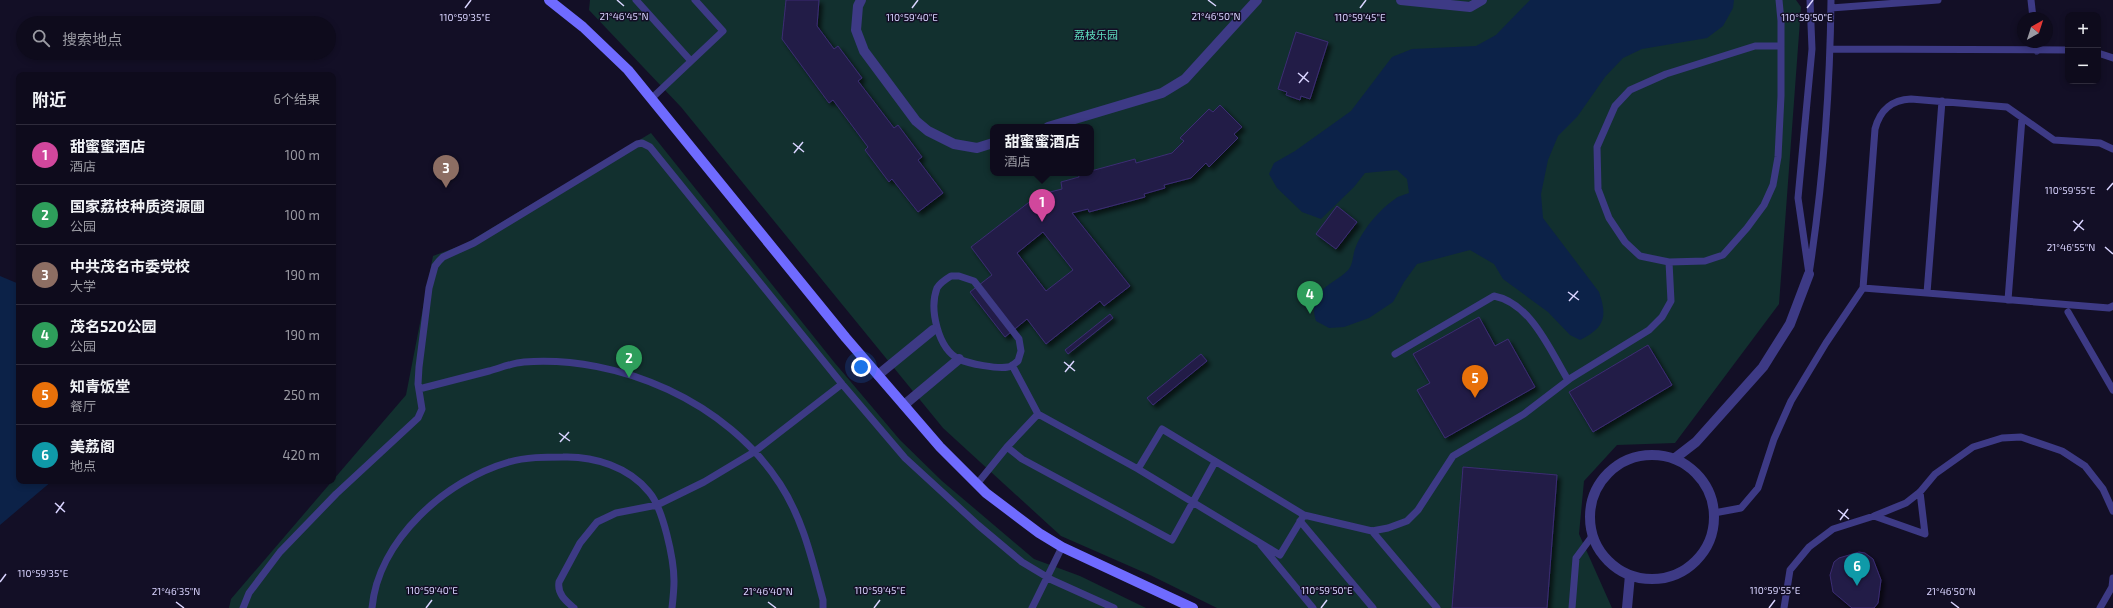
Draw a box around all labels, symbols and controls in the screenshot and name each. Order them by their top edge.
text: 21°46'45"N [599,10,649,22]
text: 21°46'50"N [1191,10,1241,22]
text: 110°59'35"E [440,11,491,23]
text: 110°59'40"E [886,11,938,23]
text: 110°59'45"E [1334,11,1386,23]
text: 110°59'50"E [1781,11,1833,23]
north arrow [2017,12,2053,48]
map controls [2065,12,2101,84]
button: + [2065,12,2101,48]
search box [16,16,336,60]
icon: search [30,27,52,49]
park label: 荔枝乐园 [1074,28,1118,41]
text: 搜索地点 [62,30,122,48]
button: − [2065,48,2101,84]
text: 附近 [32,89,66,109]
text: 6个结果 [274,91,320,107]
popup [990,124,1094,176]
text: 甜蜜蜜酒店 [1004,132,1080,150]
text: 甜蜜蜜酒店 [70,137,145,155]
text: 1 [42,147,48,163]
text: 100 m [285,147,320,163]
text: 酒店 [1004,153,1031,169]
pin: 3 [433,155,459,188]
text: 酒店 [70,158,96,174]
text: 110°59'55"E [2045,184,2096,196]
pin: 1 [1029,189,1055,222]
text: 国家荔枝种质资源圃 [70,197,205,215]
text: 2 [41,207,49,223]
text: 100 m [285,207,320,223]
text: 公园 [70,218,96,234]
text: 21°46'55"N [2047,241,2095,253]
text: 中共茂名市委党校 [70,257,190,275]
text: 3 [41,267,49,283]
text: 190 m [285,267,320,283]
text: 大学 [70,278,96,294]
pin: 4 [1297,281,1323,314]
text: 茂名520公园 [70,317,156,335]
text: 4 [41,327,49,343]
text: 190 m [285,327,320,343]
text: 公园 [70,338,96,354]
pin: 2 [616,345,642,378]
your location [851,357,871,377]
pin: 5 [1462,365,1488,398]
text: 知青饭堂 [70,377,130,395]
text: 5 [41,387,49,403]
text: 250 m [284,387,320,403]
text: 餐厅 [70,398,96,414]
text: 美荔阁 [70,437,115,455]
text: 6 [41,447,49,463]
text: 420 m [283,447,320,463]
text: 地点 [70,458,96,474]
pin: 6 [1844,553,1870,586]
text: 110°59'35"E [18,567,69,579]
text: 110°59'40"E [406,584,458,596]
text: 110°59'45"E [854,584,906,596]
text: 110°59'50"E [1301,584,1353,596]
text: 110°59'55"E [1750,584,1801,596]
text: 21°46'35"N [152,585,200,597]
text: 21°46'40"N [743,585,793,597]
text: 21°46'50"N [1926,585,1976,597]

